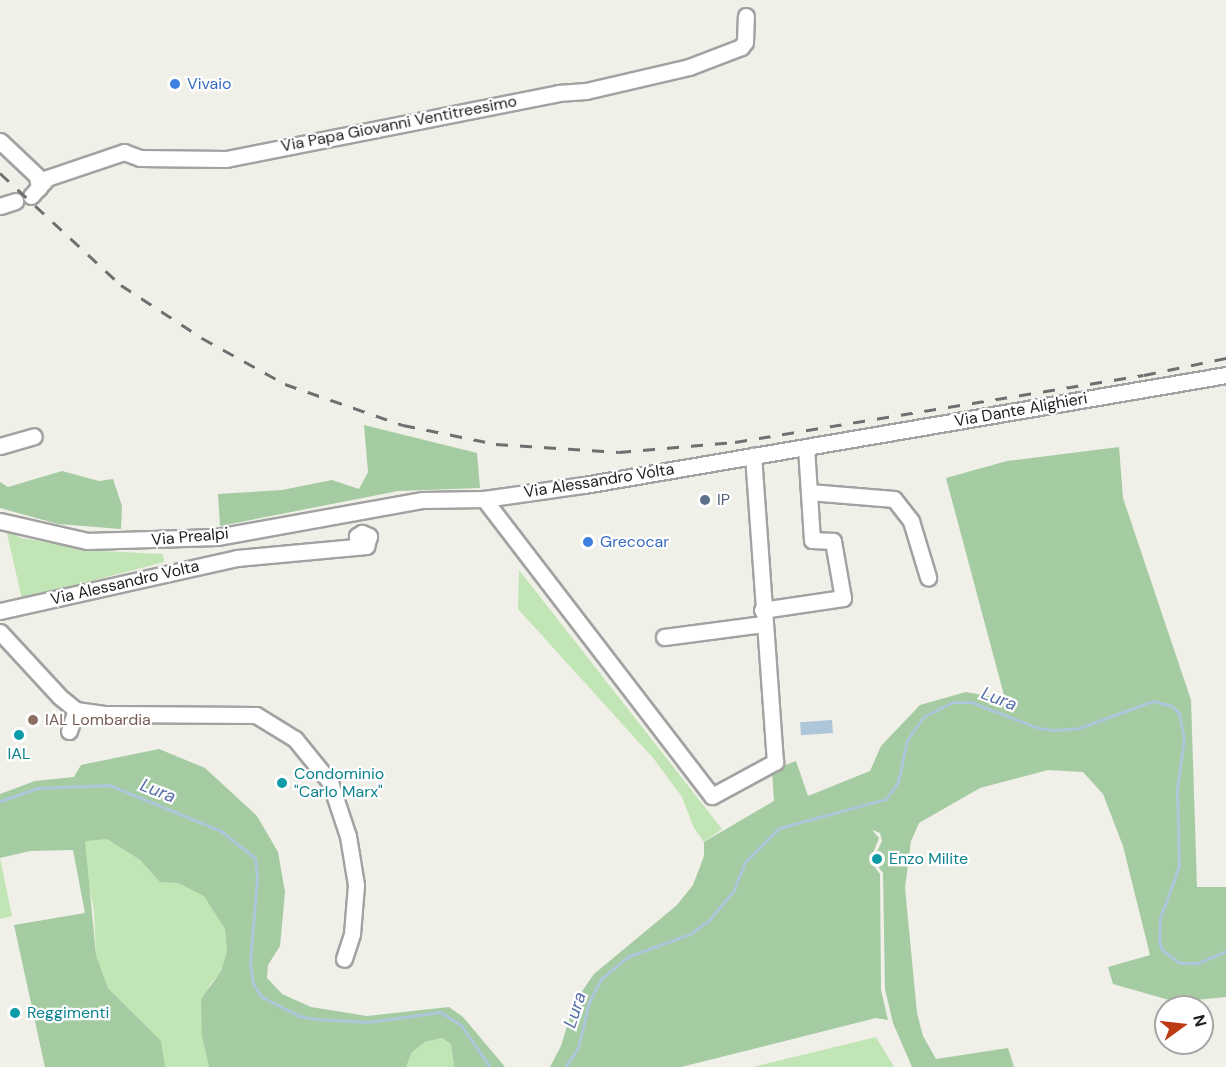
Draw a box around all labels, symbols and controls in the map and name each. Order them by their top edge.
place label: Vivaio [187,74,232,94]
marker: Vivaio [168,77,182,91]
street label: Via Papa Giovanni Ventitreesimo [279,92,519,156]
street label: Via Dante Alighieri [953,389,1089,431]
street label: Via Alessandro Volta [523,460,675,502]
place label: IP [717,490,730,510]
marker: IP [698,493,712,507]
street label: Via Prealpi [151,524,229,550]
place label: Grecocar [600,532,669,552]
marker: Grecocar [581,535,595,549]
street label: Via Alessandro Volta [49,557,201,609]
water label: Lura [978,682,1020,716]
place label: IAL Lombardia [45,710,151,730]
marker: IAL Lombardia [26,713,40,727]
marker: IAL [12,728,26,742]
place label: IAL [8,744,30,764]
place label: Condominio "Carlo Marx" [294,764,384,802]
water label: Lura [137,774,179,808]
marker: Condominio "Carlo Marx" [275,776,289,790]
place label: Enzo Milite [889,849,968,869]
marker: Enzo Milite [870,852,884,866]
water label: Lura [559,989,591,1031]
north arrow [1154,995,1214,1055]
place label: Reggimenti [27,1003,109,1023]
marker: Reggimenti [8,1006,22,1020]
text: N [1188,1012,1212,1029]

